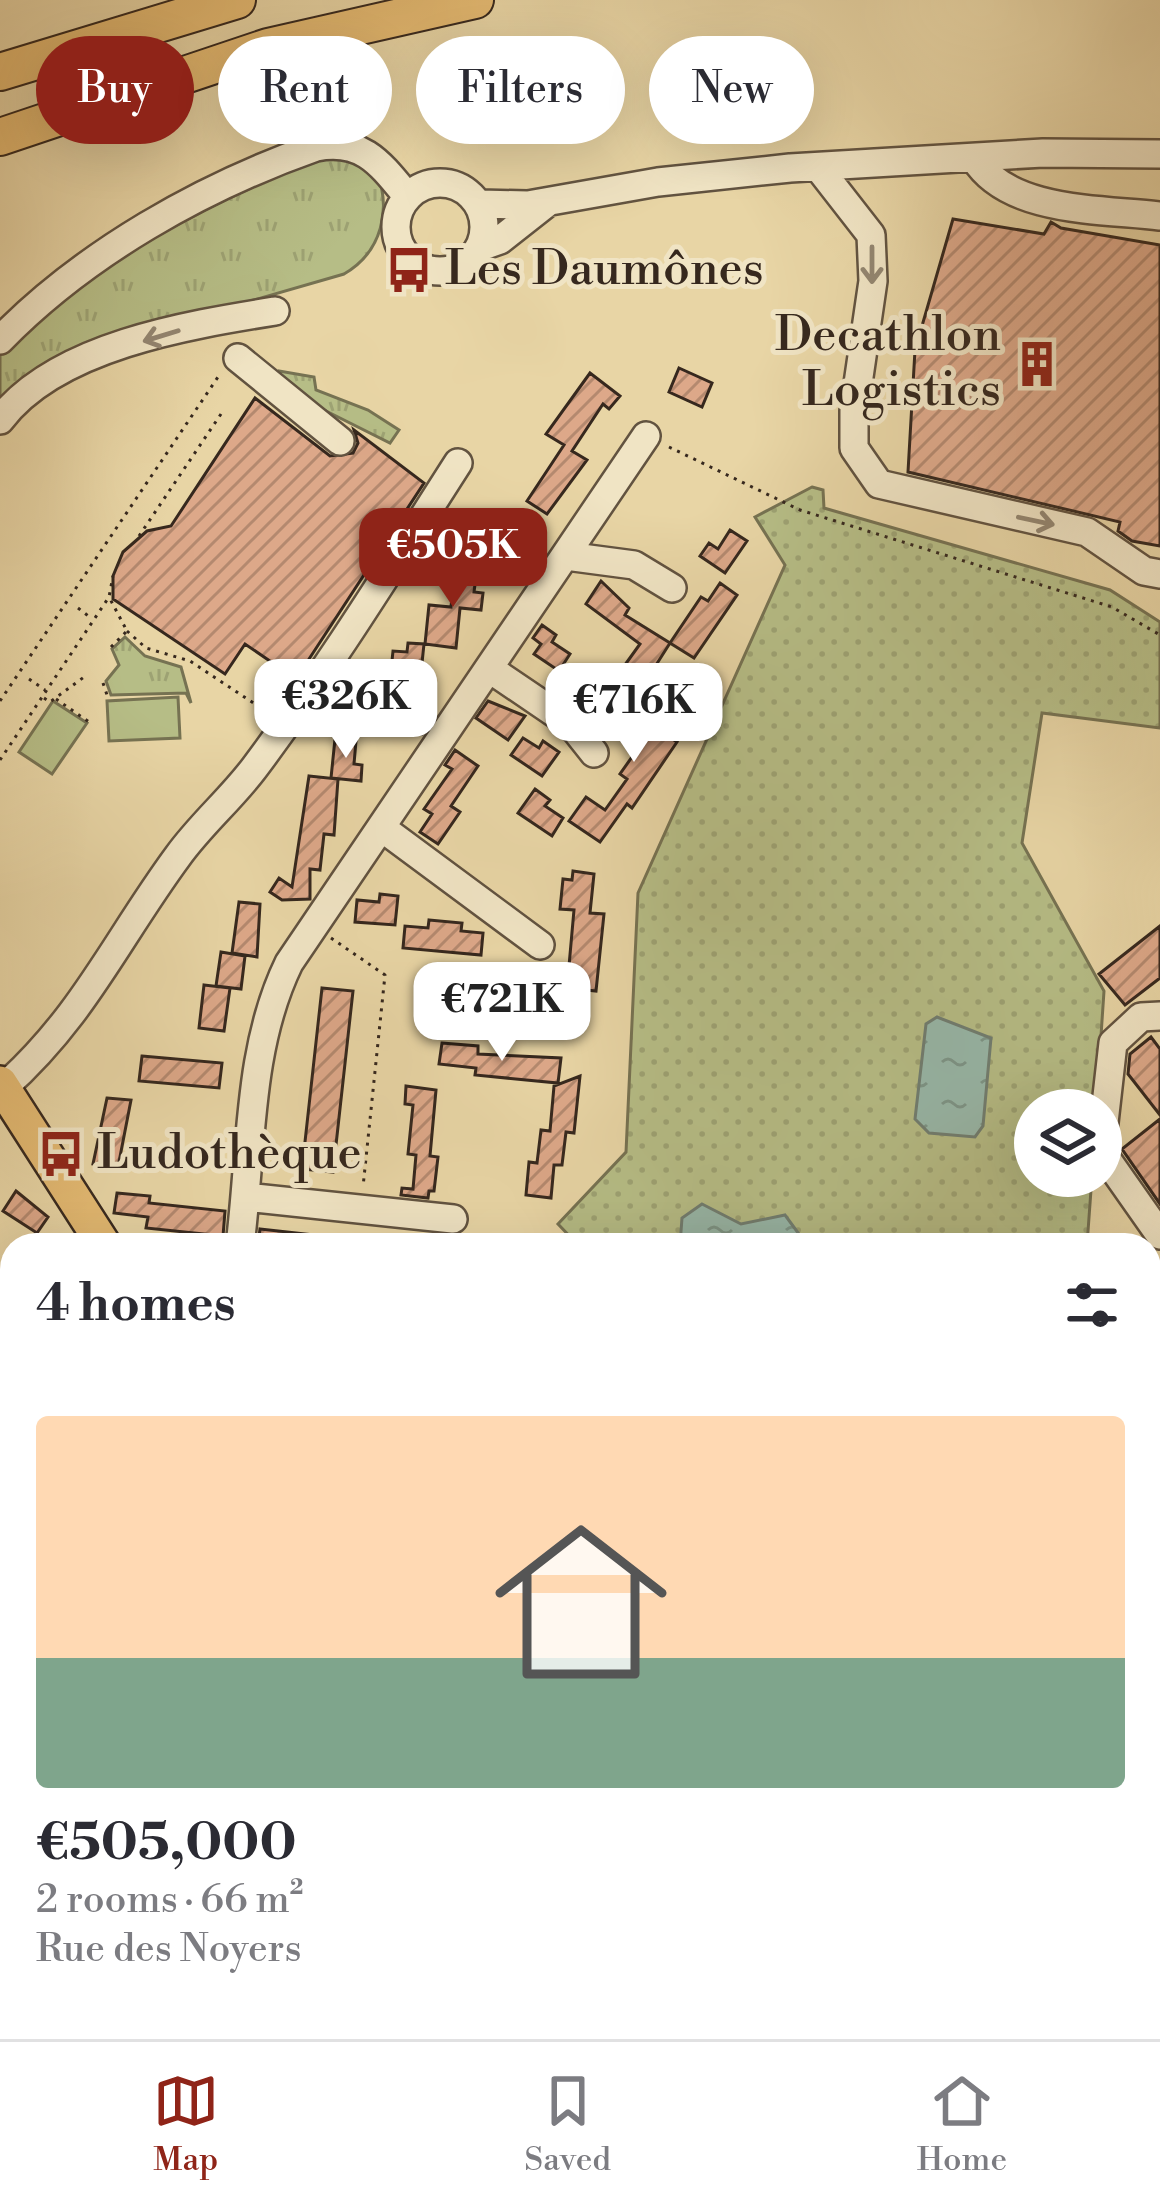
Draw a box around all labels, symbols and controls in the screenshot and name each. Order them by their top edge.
chip: Buy [36,36,194,144]
chip: Rent [218,36,392,144]
chip: Filters [416,36,625,144]
chip: New [649,36,814,144]
place label: Les Daumônes [445,240,764,300]
bus stop icon: Les Daumônes [384,245,434,295]
one-way arrow [861,245,883,284]
place label: Decathlon Logistics [775,306,1001,421]
one-way arrow [143,326,181,348]
building icon: Decathlon Logistics [1012,339,1062,389]
pin: €505K [369,508,537,610]
one-way arrow [1016,510,1054,533]
text: €505K [386,522,520,571]
pin: €326K [262,659,430,761]
pin: €716K [550,663,718,765]
text: €326K [281,673,411,722]
text: €716K [572,677,696,726]
pin: €721K [418,962,586,1064]
text: €721K [441,976,563,1025]
map controls [1014,1089,1122,1197]
button: layers [1014,1089,1122,1197]
place label: Ludothèque [97,1124,362,1184]
bus stop icon: Ludothèque [36,1129,86,1179]
icon: filters [1059,1272,1125,1338]
text: 4 homes [36,1273,236,1337]
icon: home [473,1494,689,1710]
text: €505,000 [36,1812,296,1876]
text: 2 rooms · 66 m² [36,1876,303,1925]
text: Rue des Noyers [36,1925,302,1974]
tab: Map [153,2068,219,2181]
tab: Saved [524,2068,611,2181]
tab: Home [917,2068,1007,2181]

